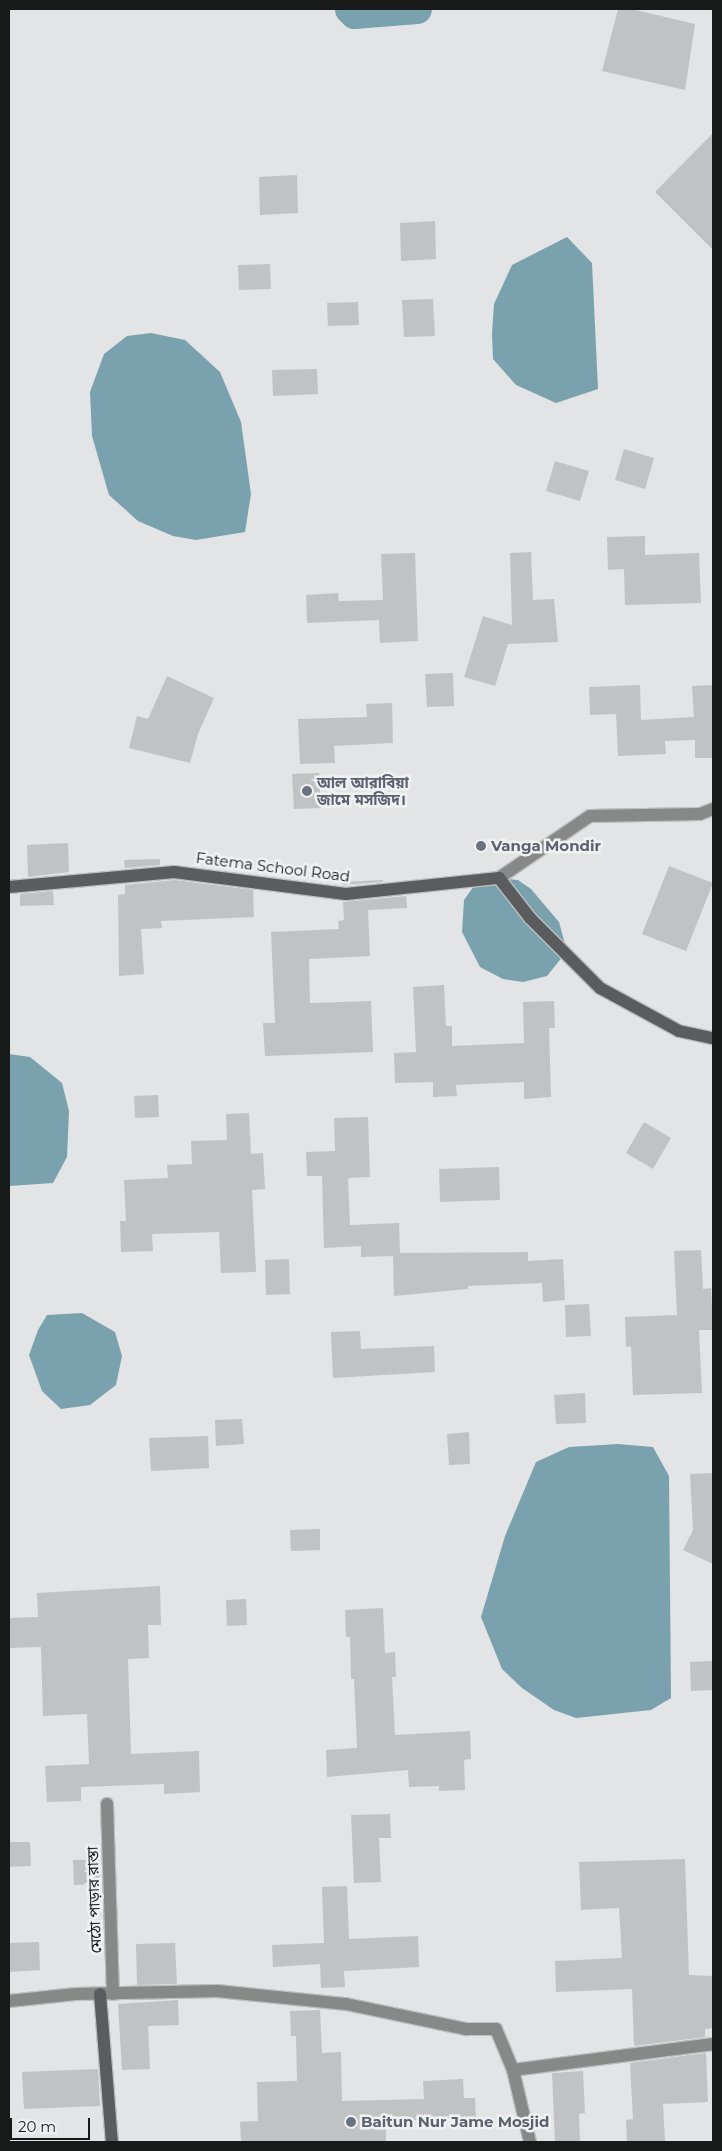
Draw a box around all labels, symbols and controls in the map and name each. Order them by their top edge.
place label: আল আরাবিয়া জামে মসজিদ। [317,773,409,808]
marker: আল আরাবিয়া জামে মসজিদ। [301,785,313,797]
place label: Vanga Mondir [491,837,601,855]
marker: Vanga Mondir [475,840,487,852]
street label: Fatema School Road [195,849,351,885]
street label: মেঠো পাড়ার রাস্তা [83,1846,105,1954]
scale bar [12,2108,92,2140]
place label: Baitun Nur Jame Mosjid [361,2113,549,2131]
marker: Baitun Nur Jame Mosjid [345,2116,357,2128]
text: 20 m [18,2117,56,2136]

